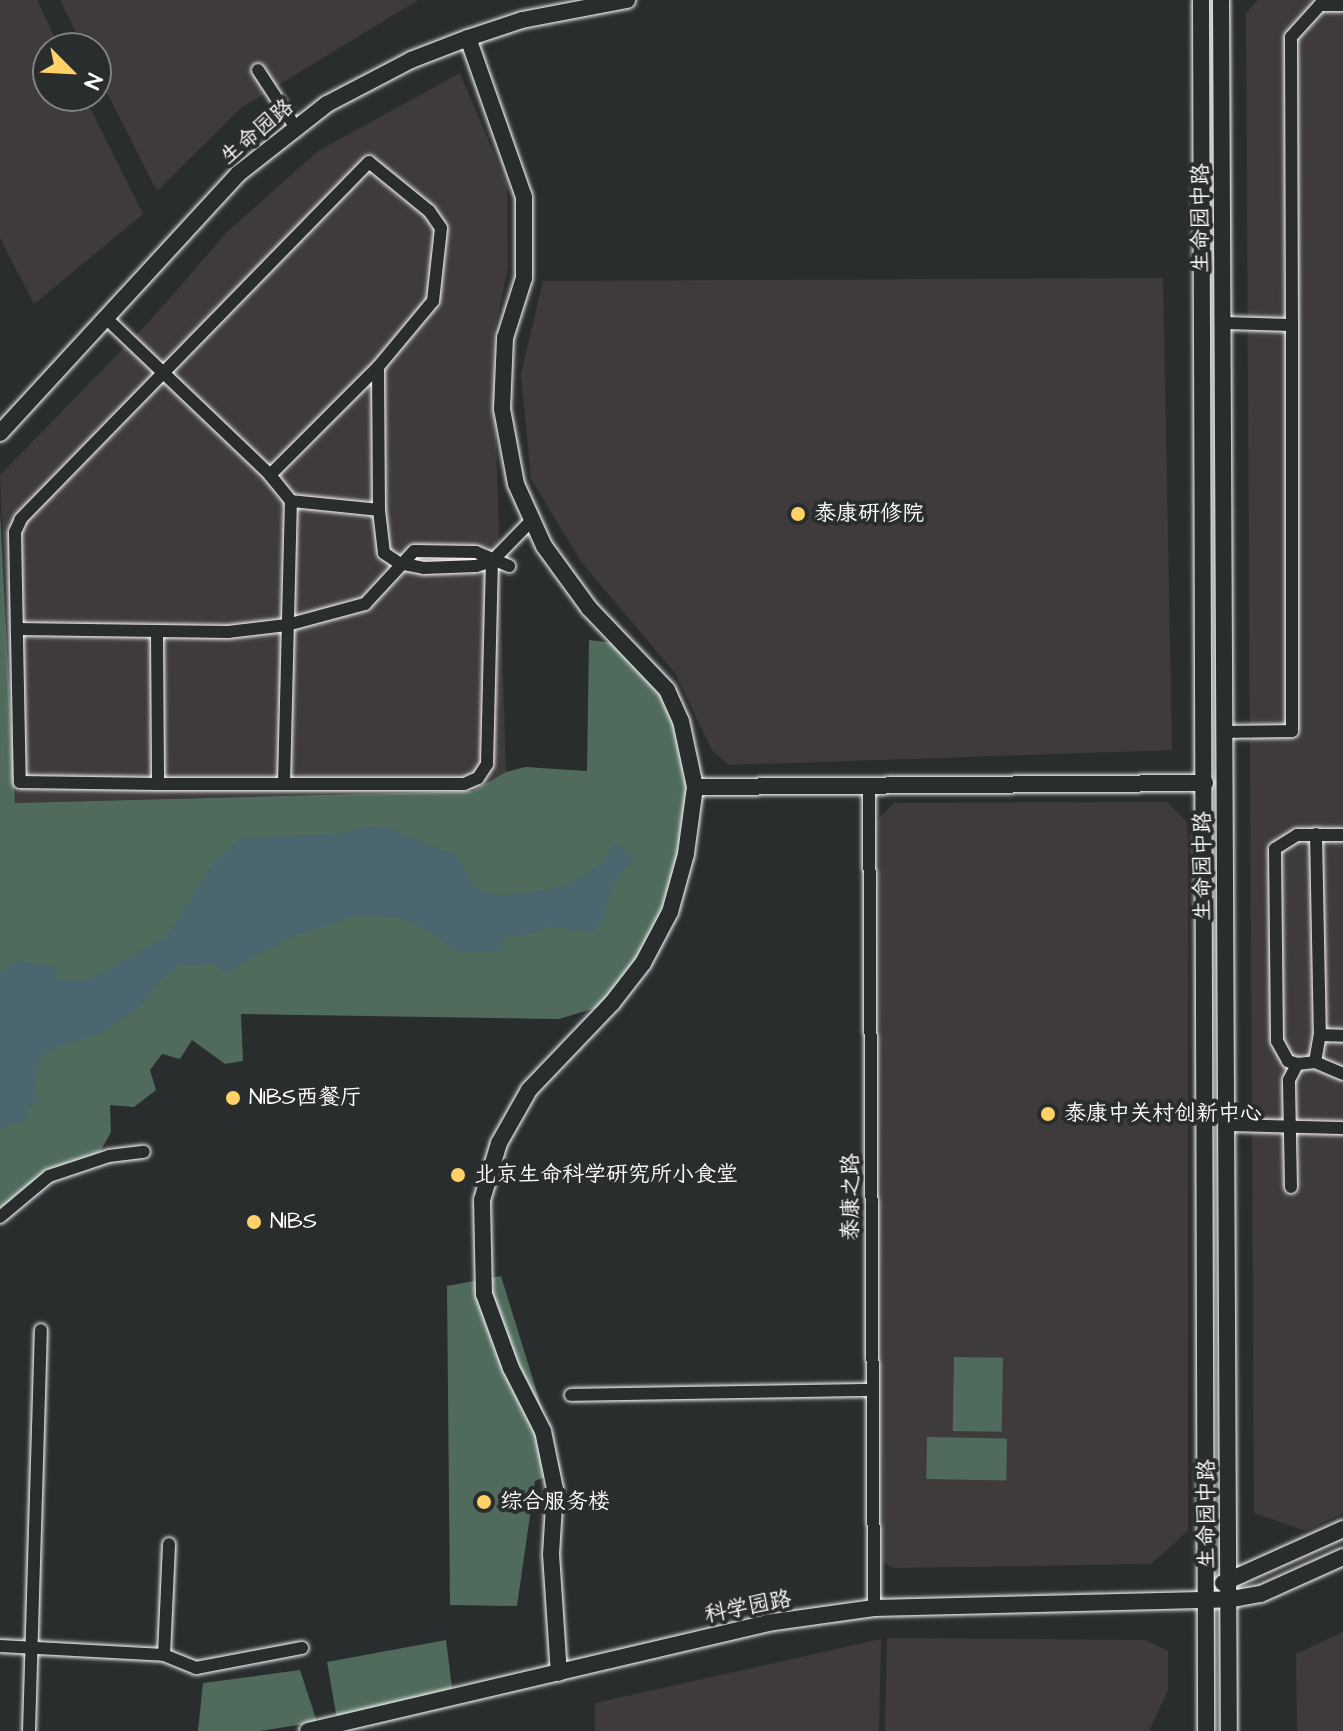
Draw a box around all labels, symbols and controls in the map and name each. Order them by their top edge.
north arrow [32,32,112,112]
text: N [76,69,110,94]
street label: 生命园路 [215,94,299,170]
street label: 生命园中路 [1188,163,1214,273]
place label: 泰康研修院 [814,501,924,527]
marker: 泰康研修院 [789,505,807,523]
street label: 生命园中路 [1190,811,1216,921]
place label: NIBS西餐厅 [249,1085,362,1111]
marker: NIBS西餐厅 [224,1089,242,1107]
place label: 泰康中关村创新中心 [1064,1101,1262,1127]
marker: 泰康中关村创新中心 [1039,1105,1057,1123]
street label: 泰康之路 [838,1153,864,1241]
place label: 北京生命科学研究所小食堂 [474,1162,738,1188]
marker: 北京生命科学研究所小食堂 [449,1166,467,1184]
place label: NIBS [270,1209,317,1235]
marker: NIBS [245,1213,263,1231]
street label: 生命园中路 [1194,1459,1220,1569]
place label: 综合服务楼 [500,1489,610,1515]
marker: 综合服务楼 [475,1493,493,1511]
street label: 科学园路 [702,1586,794,1628]

